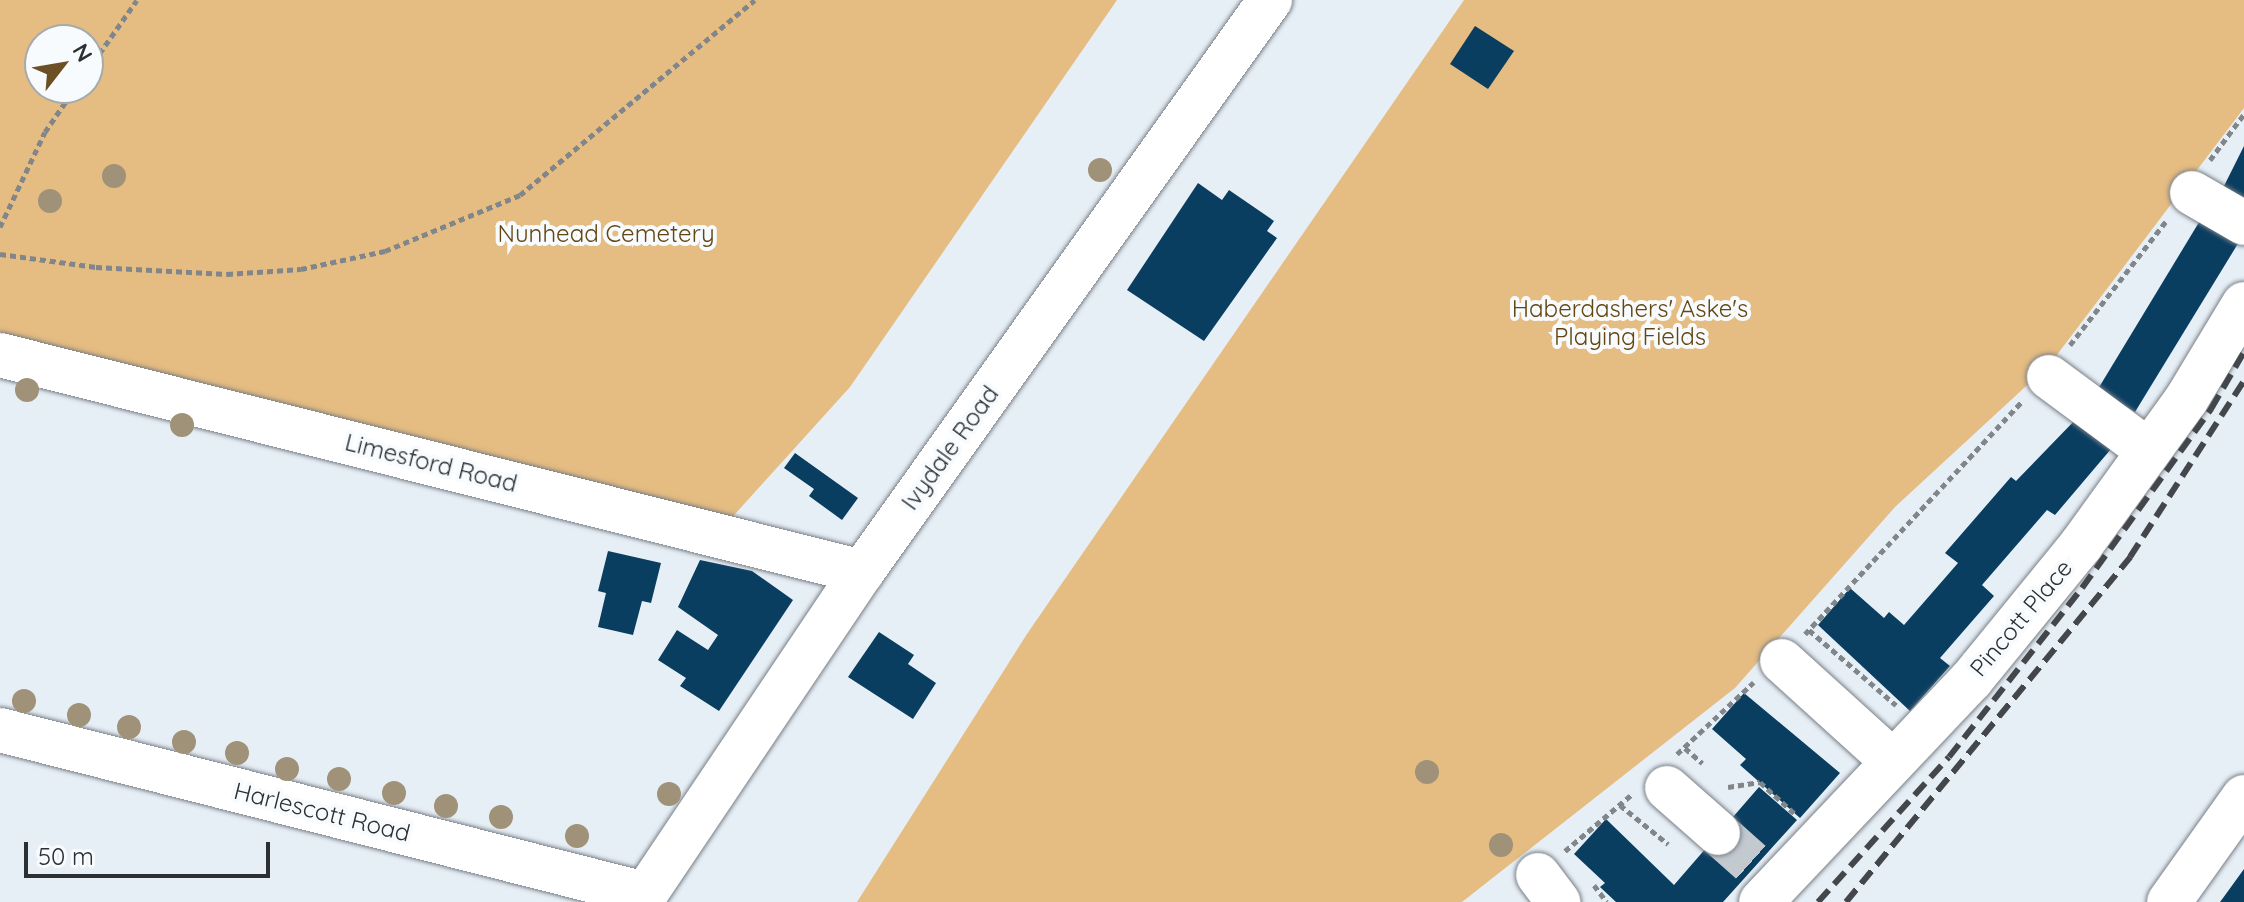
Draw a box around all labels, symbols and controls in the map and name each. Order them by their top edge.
north arrow [24,24,104,104]
text: N [67,39,99,67]
park label: Nunhead Cemetery [497,220,715,248]
park label: Haberdashers' Aske's Playing Fields [1512,295,1748,351]
street label: Ivydale Road [895,380,1005,516]
street label: Limesford Road [342,428,520,498]
street label: Pincott Place [1964,554,2078,682]
street label: Harlescott Road [231,776,413,848]
scale bar [28,826,274,876]
text: 50 m [38,841,94,871]

